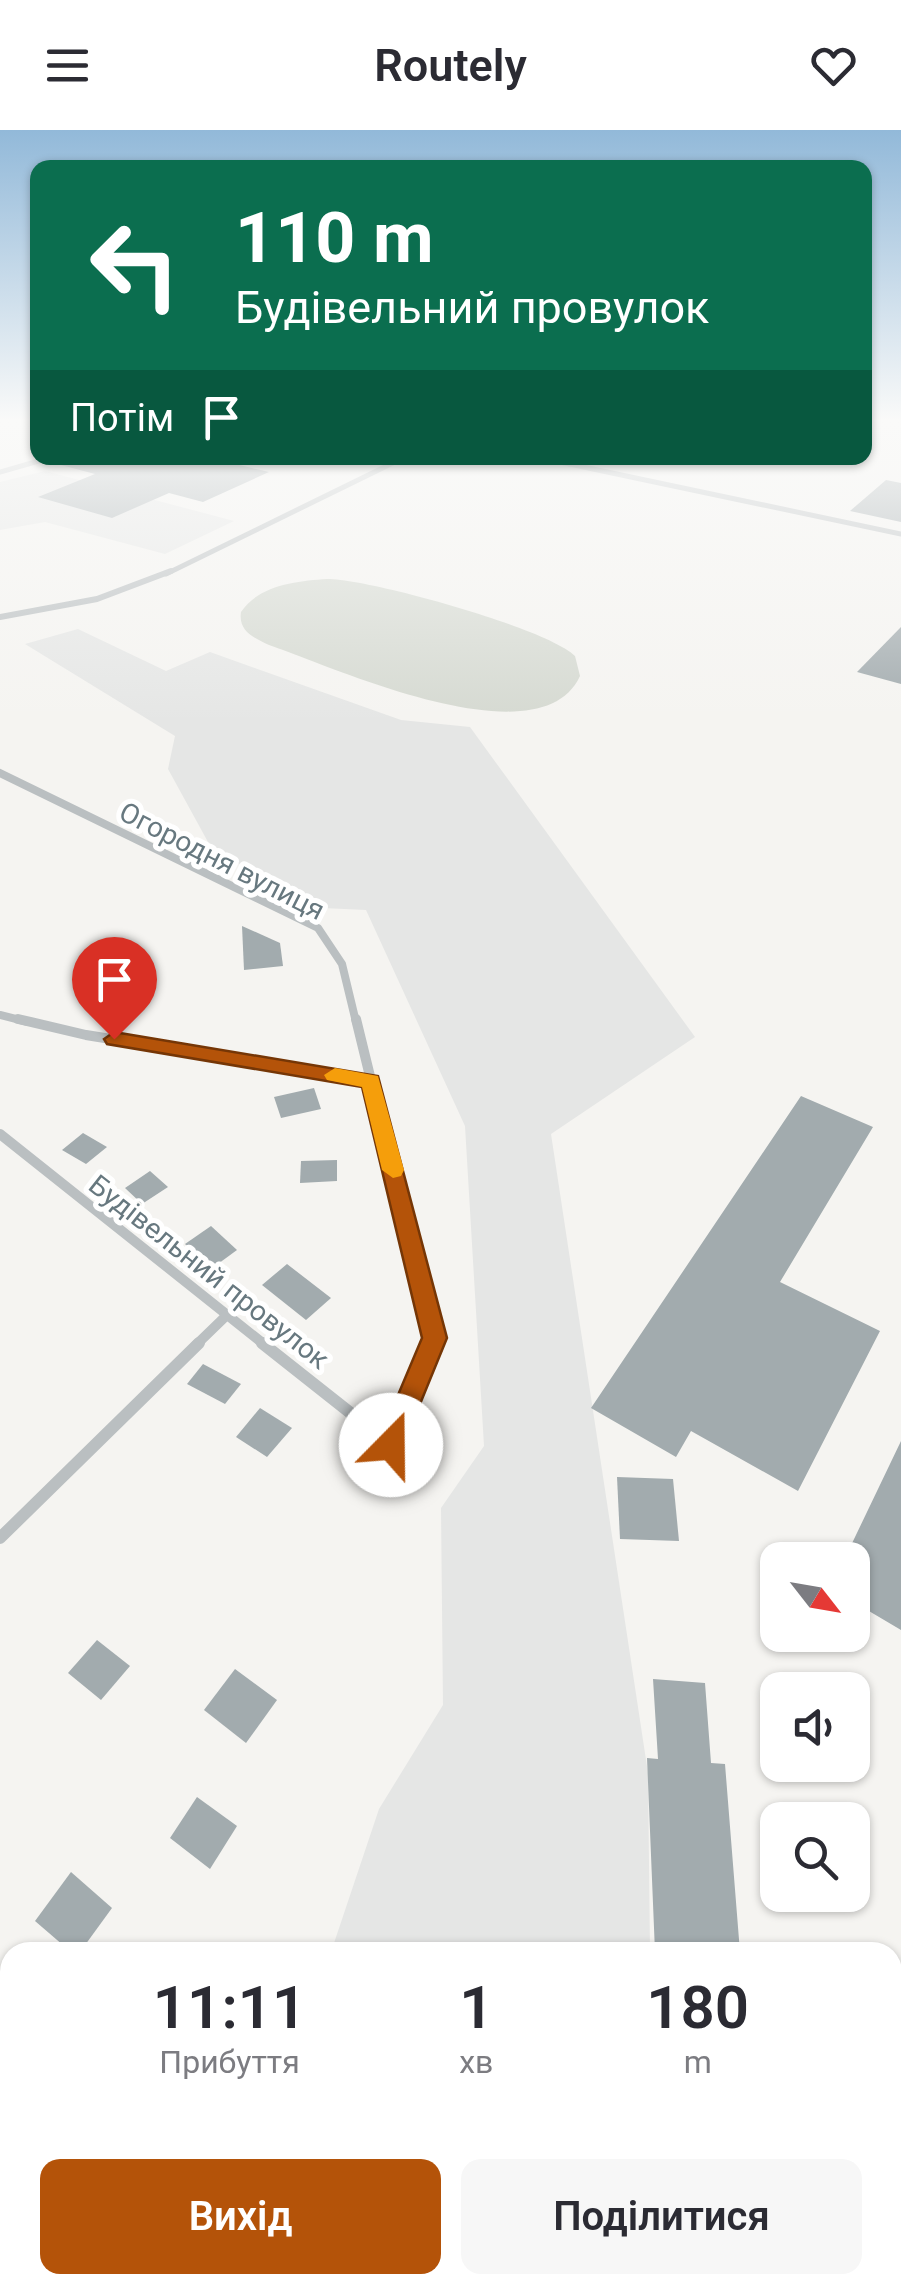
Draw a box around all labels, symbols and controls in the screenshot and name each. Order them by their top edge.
icon: menu [40,38,95,93]
icon: heart [806,38,861,93]
text: Routely [374,39,527,92]
text: 110 m [235,197,434,279]
icon: left [70,200,200,330]
text: Будівельний провулок [235,281,709,334]
icon: arrive [194,390,249,445]
text: Потім [70,396,174,440]
street label: Огородня вулиця [114,795,330,927]
pin [72,937,157,1040]
icon: arrive [87,952,142,1007]
street label: Будівельний провулок [83,1168,335,1376]
position arrow [339,1393,443,1497]
north arrow [760,1542,870,1652]
map controls [760,1542,870,1912]
button: sound [760,1672,870,1782]
button: search [760,1802,870,1912]
text: 11:11 [153,1972,306,2043]
text: 1 [459,1972,493,2043]
text: 180 [646,1972,749,2043]
text: Прибуття [159,2043,300,2081]
text: хв [459,2043,493,2081]
text: m [684,2043,712,2081]
button: Вихід [40,2159,441,2274]
button: Поділитися [461,2159,862,2274]

